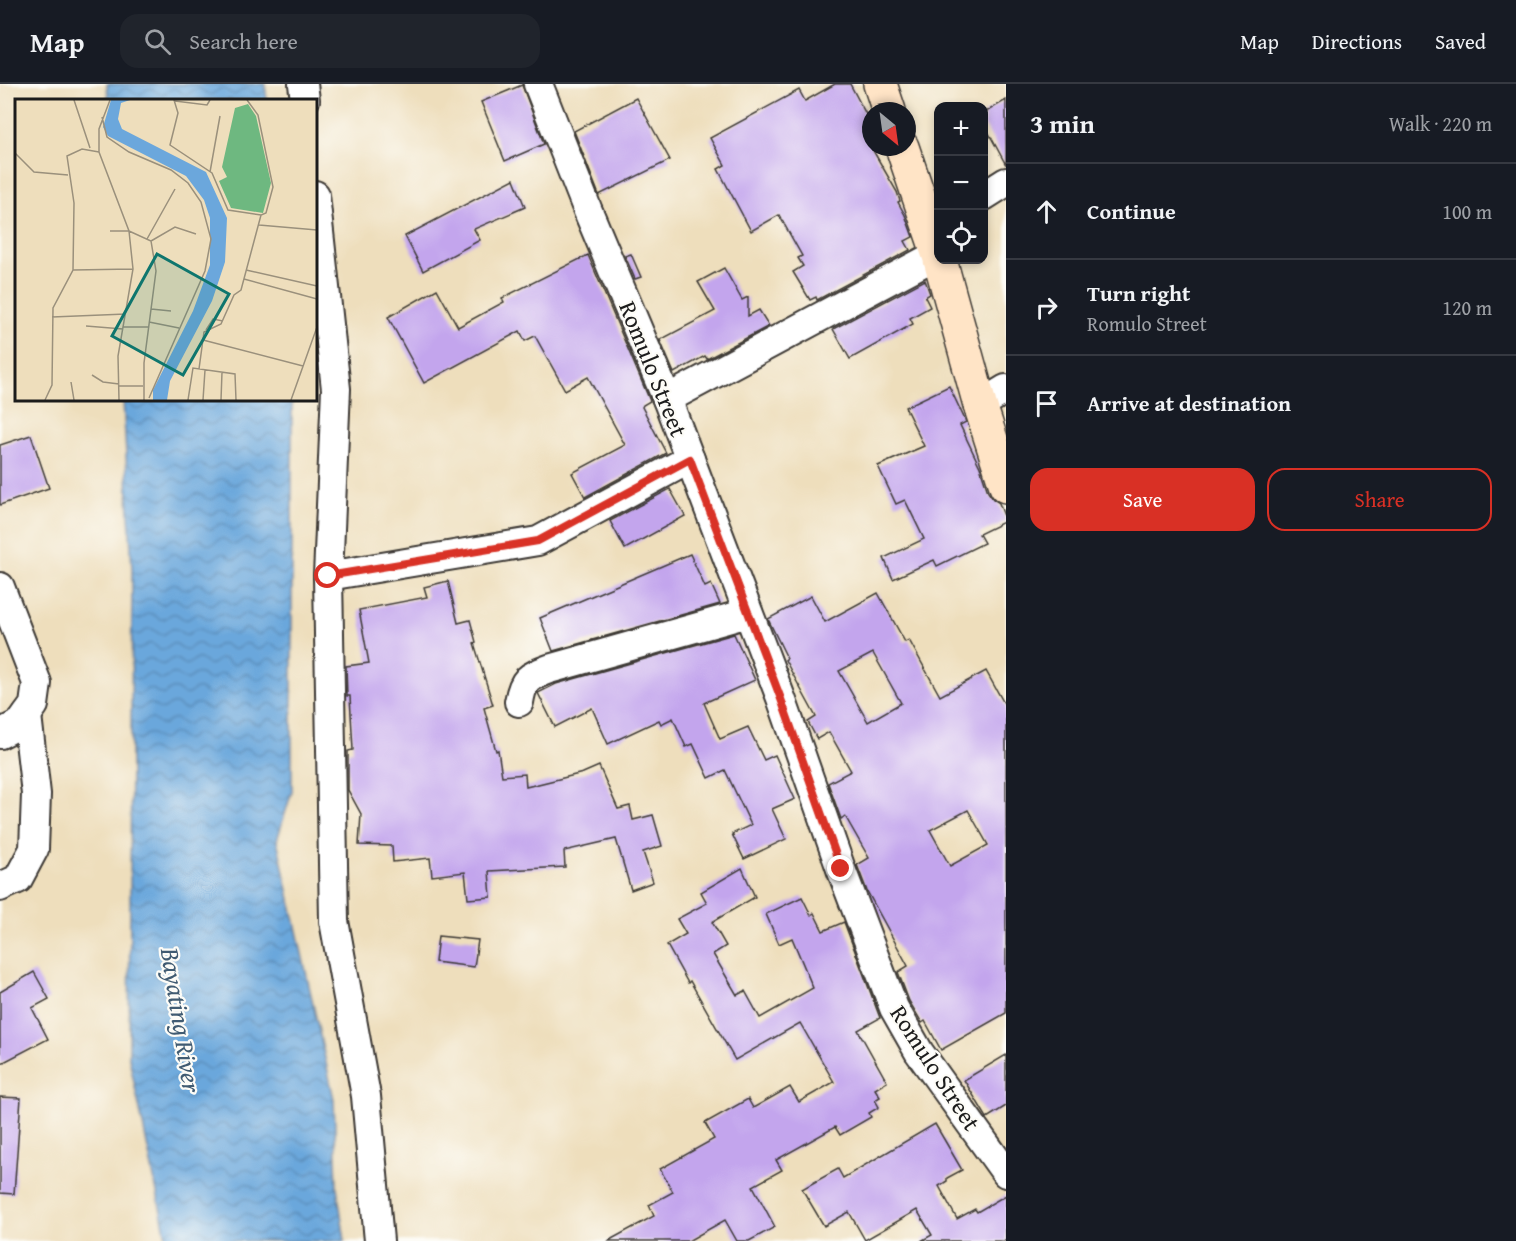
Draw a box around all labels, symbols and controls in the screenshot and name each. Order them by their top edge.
search box [120,14,540,68]
text: Map [30,21,84,62]
icon: search [141,25,174,58]
text: Search here [189,25,298,57]
text: Map [1240,26,1279,57]
text: Directions [1312,26,1402,57]
text: Saved [1435,26,1486,57]
inset map [15,99,316,400]
north arrow [862,102,916,156]
map controls [934,102,988,264]
button: + [934,102,988,156]
text: 3 min [1030,104,1095,143]
text: Walk · 220 m [1389,109,1492,138]
button: − [934,156,988,210]
icon: ahead [1030,195,1063,228]
text: Continue [1087,195,1176,227]
text: 100 m [1442,197,1492,226]
button: locate [934,210,988,264]
text: Turn right [1087,277,1190,309]
icon: right [1030,291,1063,324]
text: 120 m [1442,293,1492,322]
street label: Romulo Street [610,296,697,442]
text: Romulo Street [1087,309,1207,338]
icon: arrive [1030,387,1063,420]
text: Arrive at destination [1087,387,1291,419]
button: Save [1030,468,1255,531]
button: Share [1267,468,1492,531]
route start [314,562,340,588]
route end [827,855,853,881]
water label: Bayating River [151,944,212,1097]
street label: Romulo Street [882,998,989,1138]

